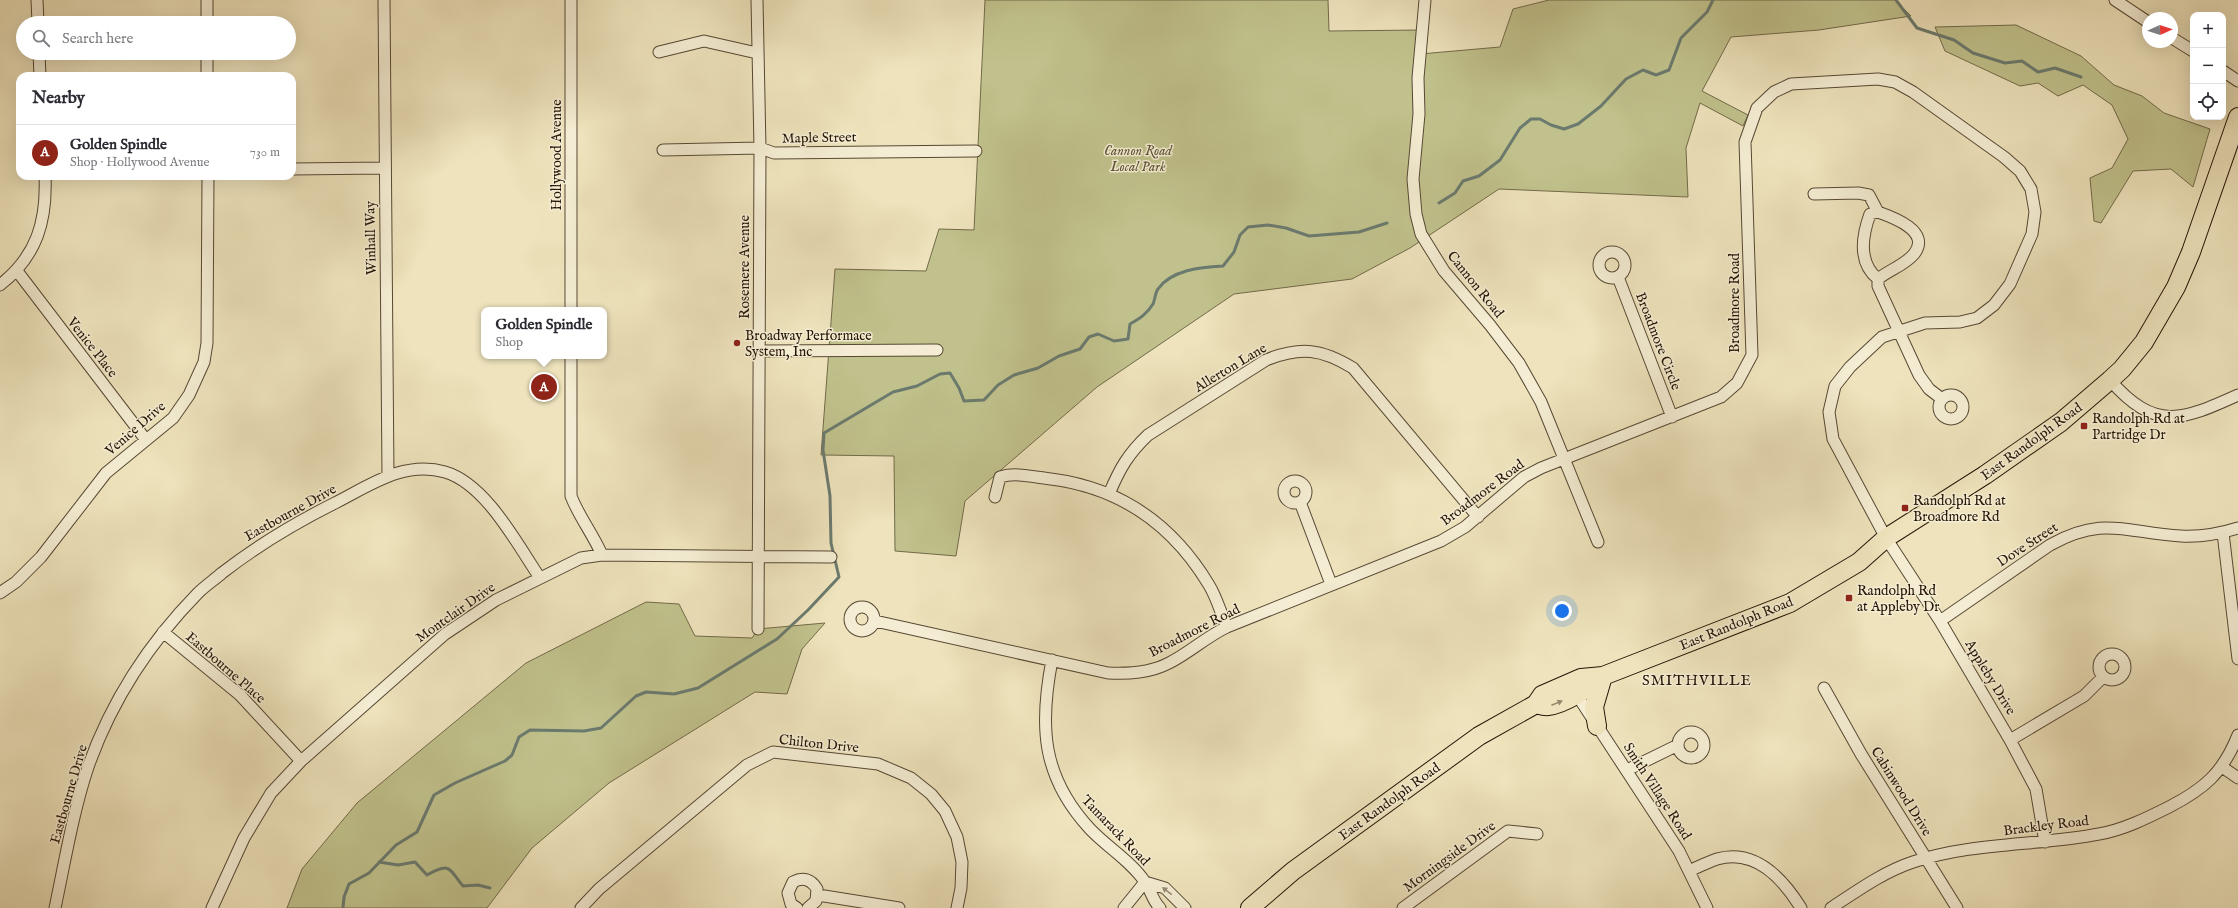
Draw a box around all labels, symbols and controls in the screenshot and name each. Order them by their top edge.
north arrow [2142,12,2178,48]
map controls [2190,12,2226,120]
button: + [2190,12,2226,48]
search box [16,16,296,60]
icon: search [30,27,52,49]
text: Search here [62,29,133,48]
button: − [2190,48,2226,84]
button: locate [2190,84,2226,120]
text: Nearby [32,88,85,109]
street label: Hollywood Avenue [548,99,566,211]
street label: Maple Street [781,128,857,148]
text: Golden Spindle [70,135,167,154]
park label: Cannon Road Local Park [1104,142,1173,176]
text: A [41,144,49,161]
text: 730 m [250,144,280,161]
text: Shop · Hollywood Avenue [70,154,209,171]
street label: Winhall Way [361,201,381,275]
street label: Rosemere Avenue [736,214,754,319]
street label: Cannon Road [1443,248,1508,322]
street label: Broadmore Road [1726,252,1744,353]
street label: Broadmore Circle [1631,290,1685,393]
popup [481,307,607,359]
street label: Venice Place [62,313,122,382]
text: Golden Spindle [496,315,592,334]
place label: Broadway Performace System, Inc [745,327,872,361]
text: Shop [496,334,523,351]
marker: Broadway Performace System, Inc [732,338,742,348]
street label: Allerton Lane [1190,339,1270,397]
pin: A [531,372,557,402]
street label: Venice Drive [101,397,170,461]
street label: East Randolph Road [1977,399,2086,485]
place label: Randolph Rd at Partridge Dr [2092,410,2185,444]
marker: Randolph Rd at Partridge Dr [2079,421,2089,431]
street label: Broadmore Road [1437,455,1528,530]
street label: Eastbourne Drive [241,480,340,546]
place label: Randolph Rd at Broadmore Rd [1913,492,2006,526]
marker: Randolph Rd at Broadmore Rd [1900,503,1910,513]
street label: Dove Street [1994,518,2062,571]
street label: Montclair Drive [412,578,499,647]
place label: Randolph Rd at Appleby Dr [1857,582,1939,616]
street label: East Randolph Road [1677,593,1796,655]
marker: Randolph Rd at Appleby Dr [1844,593,1854,603]
street label: Broadmore Road [1146,600,1244,662]
your location [1552,601,1572,621]
street label: Eastbourne Place [182,628,269,708]
street label: Appleby Drive [1960,636,2020,719]
district label: SMITHVILLE [1642,671,1752,690]
one-way arrow [1551,699,1563,705]
street label: Chilton Drive [778,731,860,757]
street label: Smith Village Road [1619,740,1696,844]
street label: Eastbourne Drive [46,742,92,846]
street label: Cabinwood Drive [1867,744,1936,840]
street label: East Randolph Road [1335,759,1444,845]
street label: Tamarack Road [1077,792,1154,870]
street label: Brackley Road [2002,812,2090,840]
street label: Morningside Drive [1400,817,1500,896]
one-way arrow [1162,887,1173,895]

